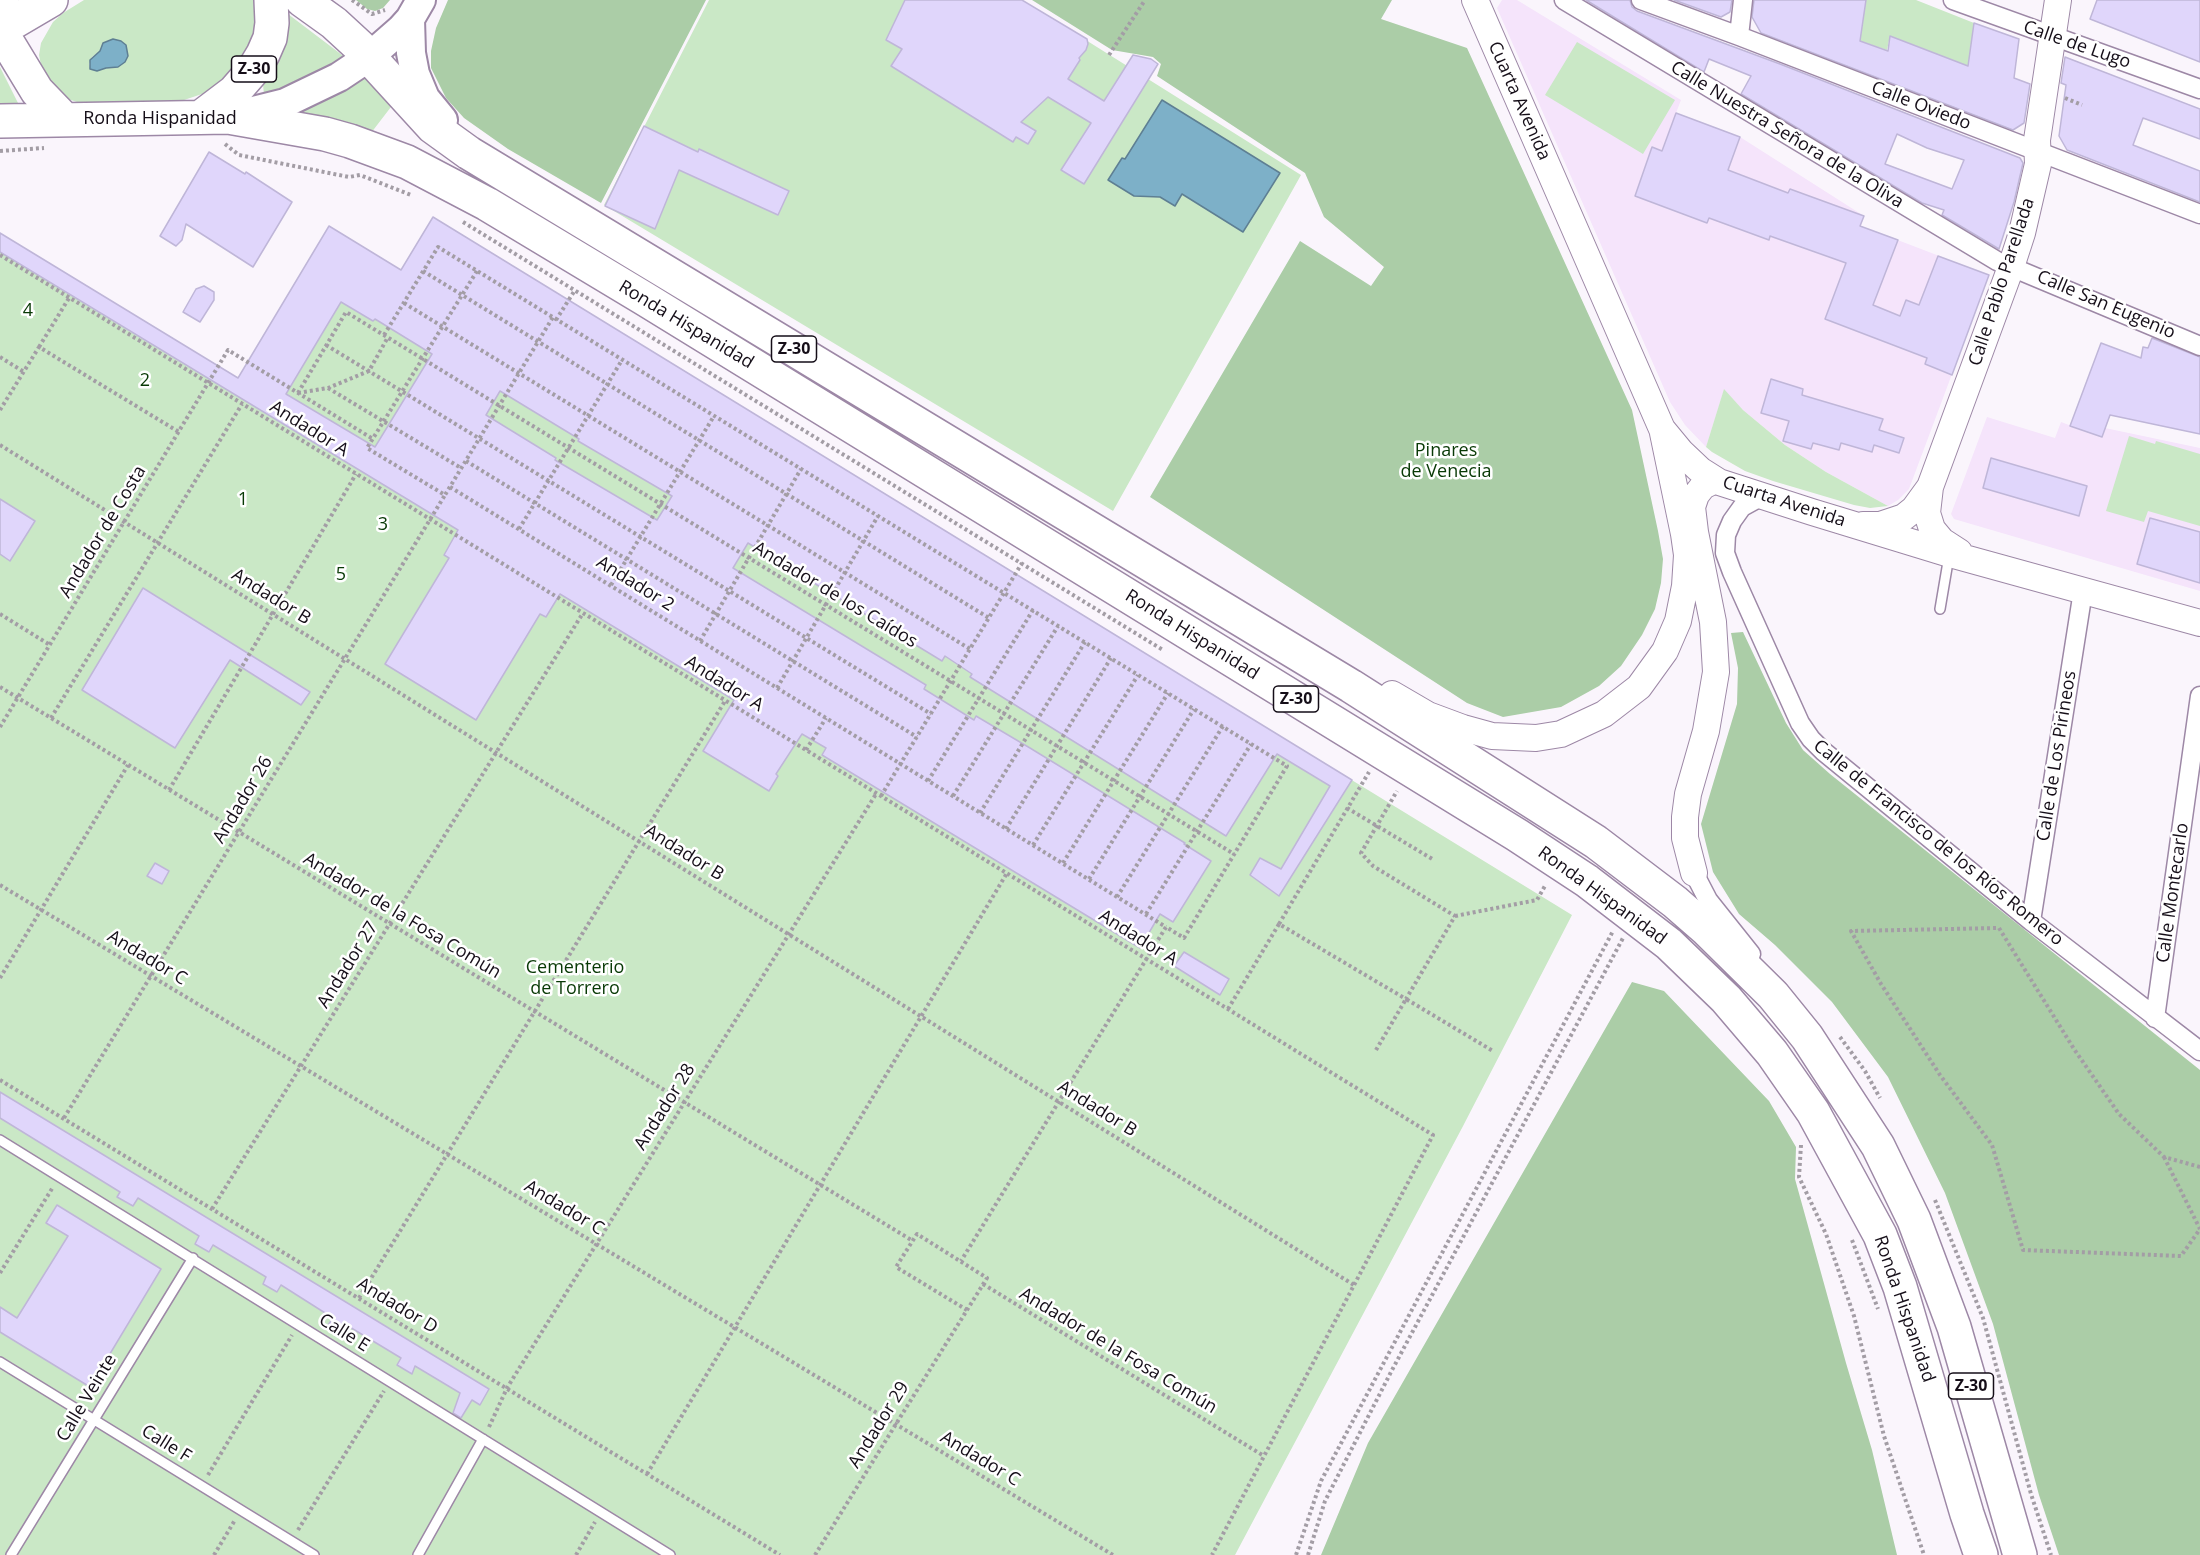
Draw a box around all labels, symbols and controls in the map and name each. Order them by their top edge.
street label: Calle de Lugo [2021,17,2133,73]
street label: Cuarta Avenida [1483,38,1555,164]
road number: Z-30 [232,56,276,82]
street label: Calle Nuestra Señora de la Oliva [1667,57,1907,213]
street label: Calle Oviedo [1868,77,1974,135]
street label: Ronda Hispanidad [83,108,237,130]
street label: Calle Pablo Parellada [1965,195,2039,369]
street label: Calle San Eugenio [2034,266,2178,344]
street label: Ronda Hispanidad [615,276,757,374]
park label: 4 [23,300,33,322]
road number: Z-30 [772,336,816,362]
park label: 2 [140,370,150,392]
street label: Andador A [266,396,352,462]
park label: Pinares de Venecia [1401,440,1491,482]
street label: Andador de Costa [55,462,151,602]
street label: Cuarta Avenida [1720,472,1848,532]
park label: 1 [238,489,248,511]
park label: 3 [378,514,388,536]
street label: Andador de los Caídos [749,537,921,653]
street label: Andador 2 [592,552,678,616]
street label: Andador B [228,564,314,630]
park label: 5 [336,564,346,586]
street label: Ronda Hispanidad [1121,585,1263,685]
street label: Andador A [681,651,767,717]
street label: Calle de Los Pirineos [2033,669,2081,843]
road number: Z-30 [1274,686,1318,712]
street label: Calle de Francisco de los Ríos Romero [1809,735,2067,951]
street label: Andador 26 [209,752,277,848]
street label: Andador B [641,820,727,886]
street label: Calle Montecarlo [2152,822,2194,964]
street label: Ronda Hispanidad [1533,842,1671,950]
street label: Andador de la Fosa Común [299,848,505,984]
street label: Andador A [1095,905,1181,971]
street label: Andador 27 [313,918,383,1012]
street label: Andador C [103,926,191,990]
park label: Cementerio de Torrero [526,957,624,1000]
street label: Andador 28 [630,1060,700,1154]
street label: Andador B [1054,1076,1140,1142]
street label: Andador C [520,1176,608,1240]
street label: Ronda Hispanidad [1869,1233,1939,1385]
street label: Andador D [353,1273,441,1339]
street label: Andador de la Fosa Común [1015,1283,1221,1419]
street label: Calle E [315,1309,373,1357]
street label: Calle Veinte [52,1350,122,1446]
road number: Z-30 [1948,1373,1994,1399]
street label: Andador 29 [844,1378,914,1472]
street label: Calle F [137,1420,195,1468]
street label: Andador C [936,1427,1024,1491]

